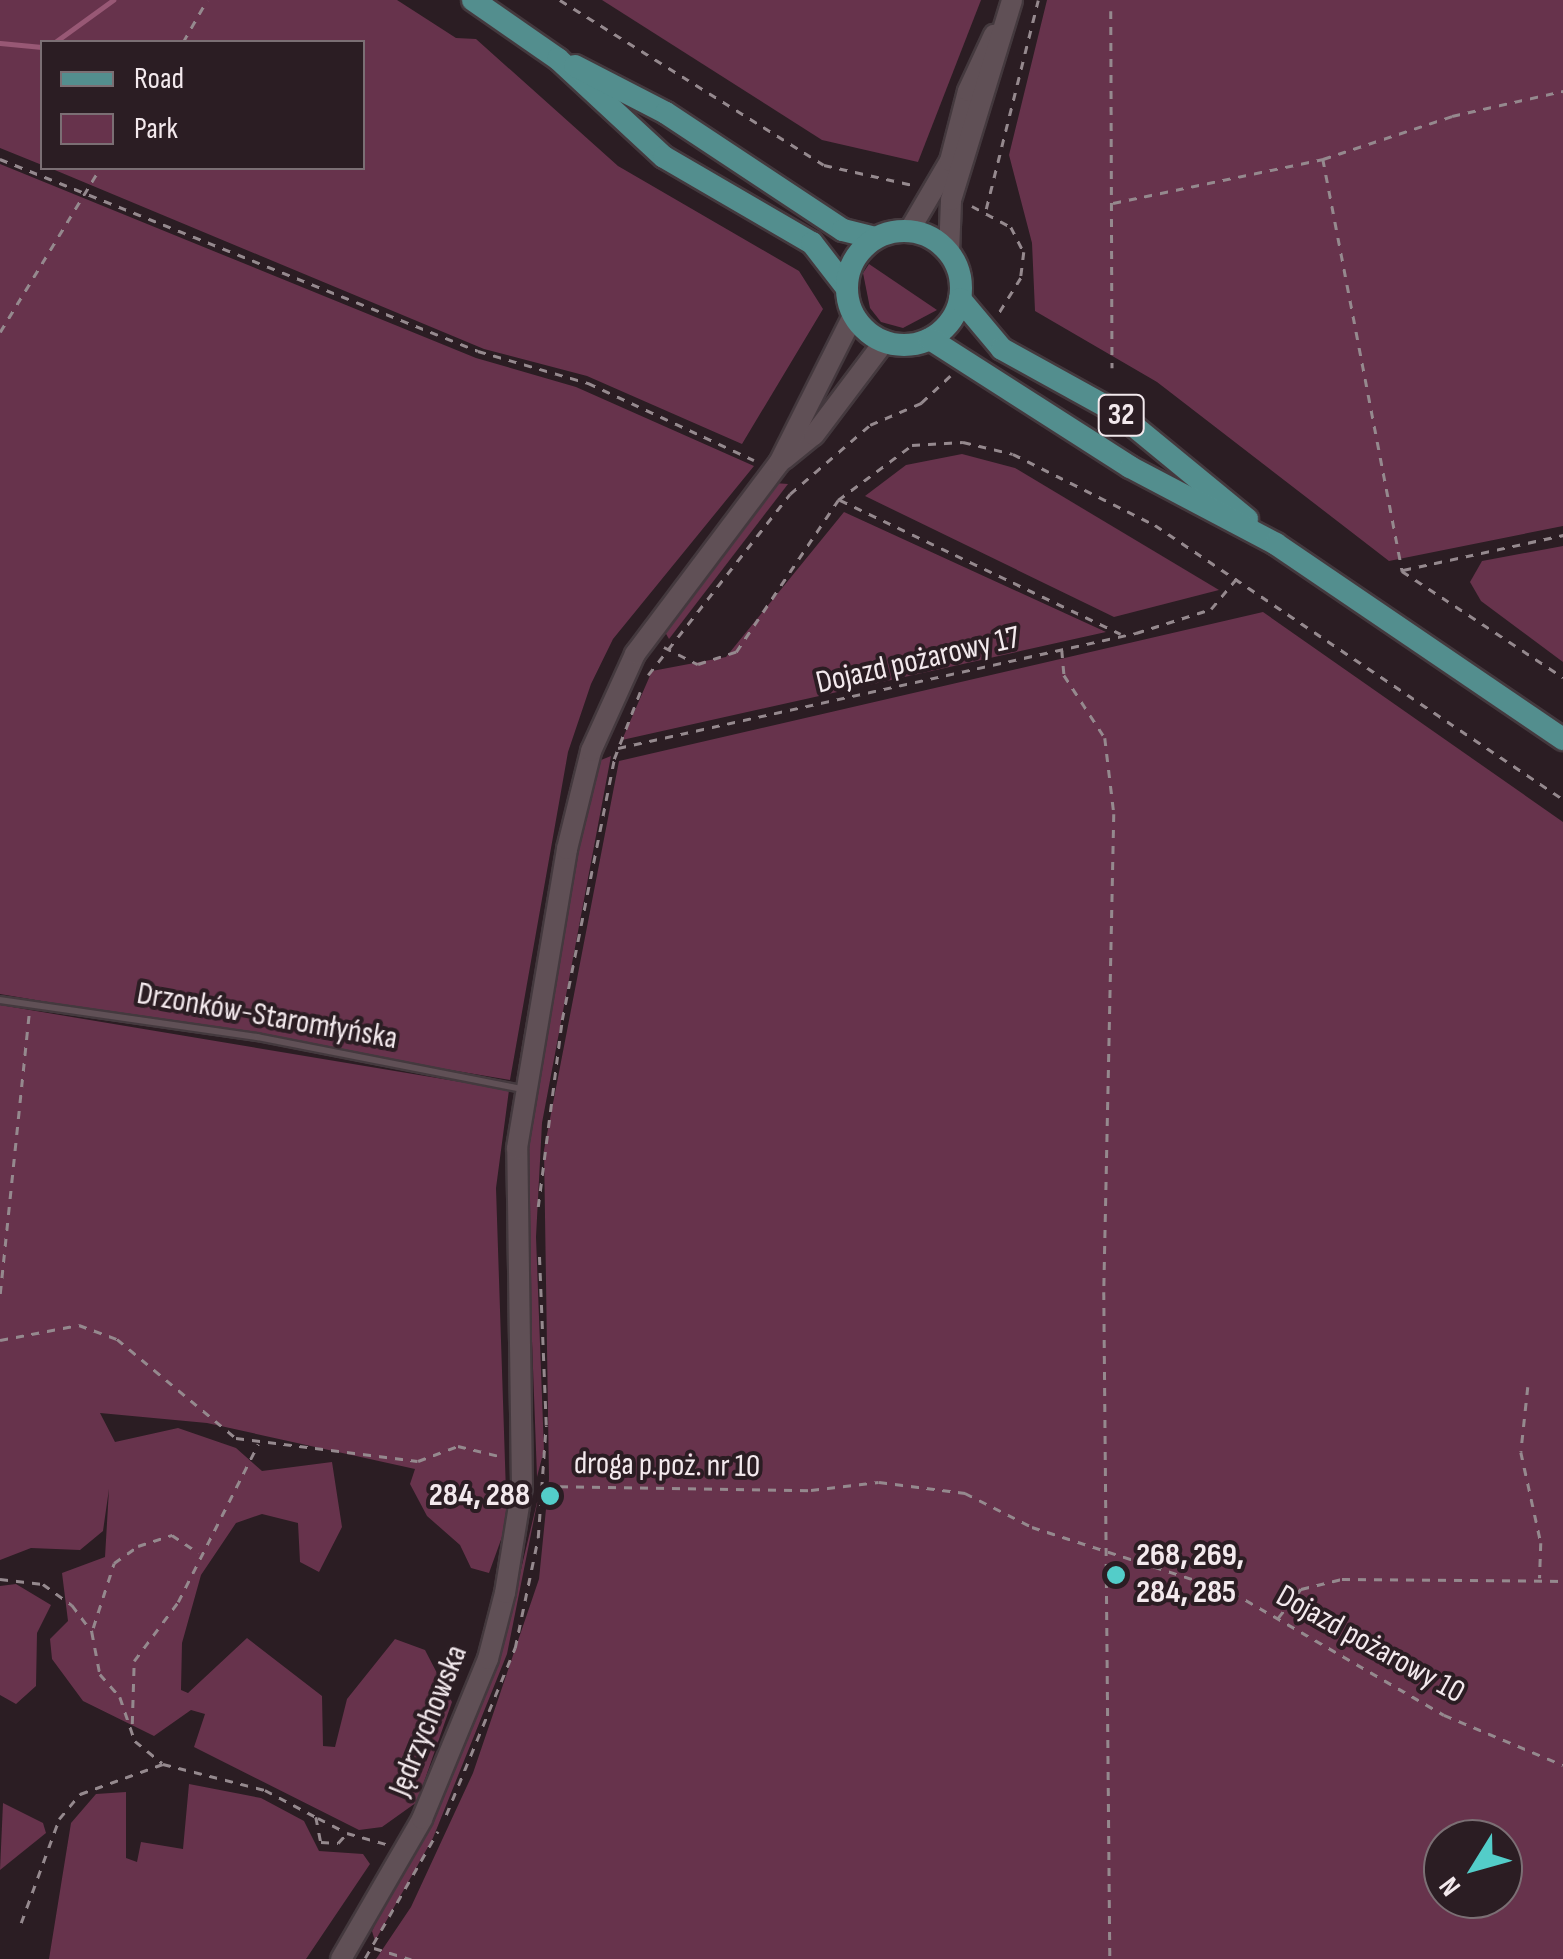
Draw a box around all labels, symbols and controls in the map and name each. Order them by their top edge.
legend [40,40,365,170]
text: Road [134,61,184,97]
text: Park [134,111,178,147]
road number: 32 [1096,390,1146,440]
street label: Dojazd pożarowy 17 [812,619,1024,703]
street label: Drzonków-Staromłyńska [134,975,400,1059]
street label: droga p.poż. nr 10 [574,1445,760,1487]
place label: 284, 288 [429,1477,530,1515]
marker: 284, 288 [539,1485,561,1507]
place label: 268, 269, 284, 285 [1136,1538,1244,1613]
marker: 268, 269, 284, 285 [1105,1564,1127,1586]
street label: Dojazd pożarowy 10 [1269,1577,1471,1713]
street label: Jędrzychowska [381,1640,477,1802]
north arrow [1423,1819,1523,1919]
text: N [1433,1870,1468,1902]

